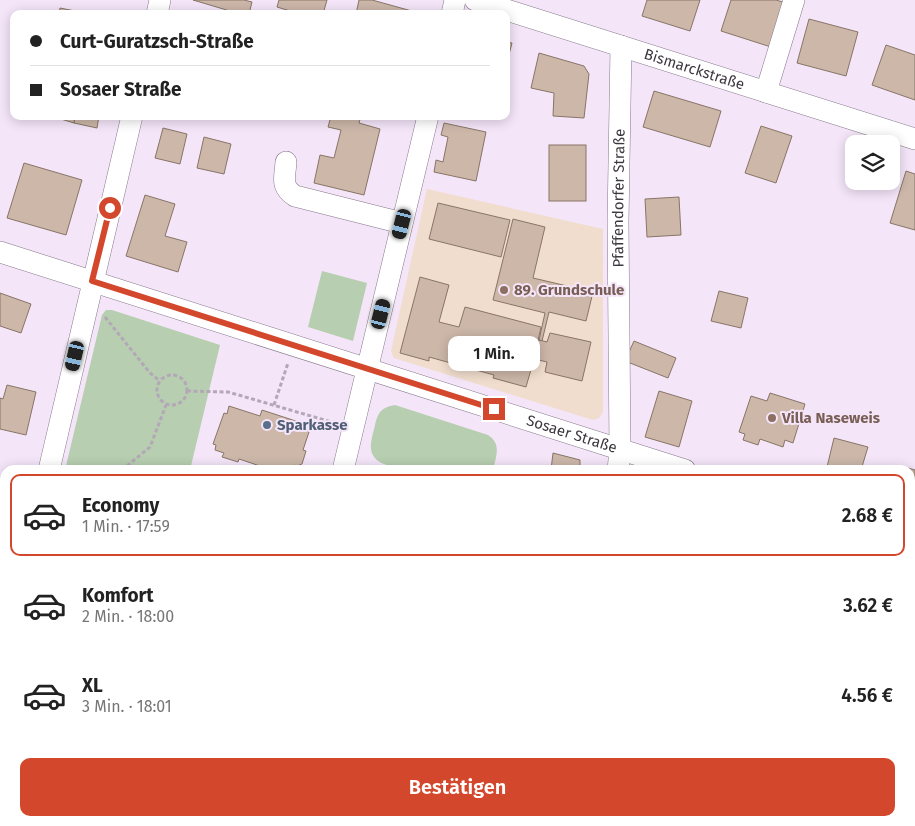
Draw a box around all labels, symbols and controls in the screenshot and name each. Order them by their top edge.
text: Curt-Guratzsch-Straße [60,30,254,53]
street label: Bismarckstraße [642,45,747,94]
text: Sosaer Straße [60,78,182,101]
street label: Pfaffendorfer Straße [609,128,629,268]
map controls [845,135,900,190]
button: layers [845,135,900,190]
route start [99,197,121,219]
car [391,208,412,240]
place label: 89. Grundschule [514,281,624,299]
marker: 89. Grundschule [498,284,510,296]
car [370,298,391,330]
callout: 1 Min. [448,336,540,372]
car [64,340,85,372]
text: 1 Min. [473,344,515,363]
route end [483,398,505,420]
place label: Villa Naseweis [781,409,880,427]
street label: Sosaer Straße [524,411,619,457]
marker: Villa Naseweis [766,412,778,424]
place label: Sparkasse [277,416,347,434]
marker: Sparkasse [261,419,273,431]
icon: car [22,493,67,538]
text: Economy [82,494,159,517]
text: 2.68 € [842,504,893,527]
text: 1 Min. · 17:59 [82,517,170,536]
icon: car [22,583,67,628]
text: Komfort [82,584,153,607]
text: 3.62 € [843,594,893,617]
text: 2 Min. · 18:00 [82,607,174,626]
icon: car [22,673,67,718]
text: XL [82,674,103,697]
text: 4.56 € [841,684,893,707]
text: 3 Min. · 18:01 [82,697,172,716]
button: Bestätigen [20,758,895,816]

